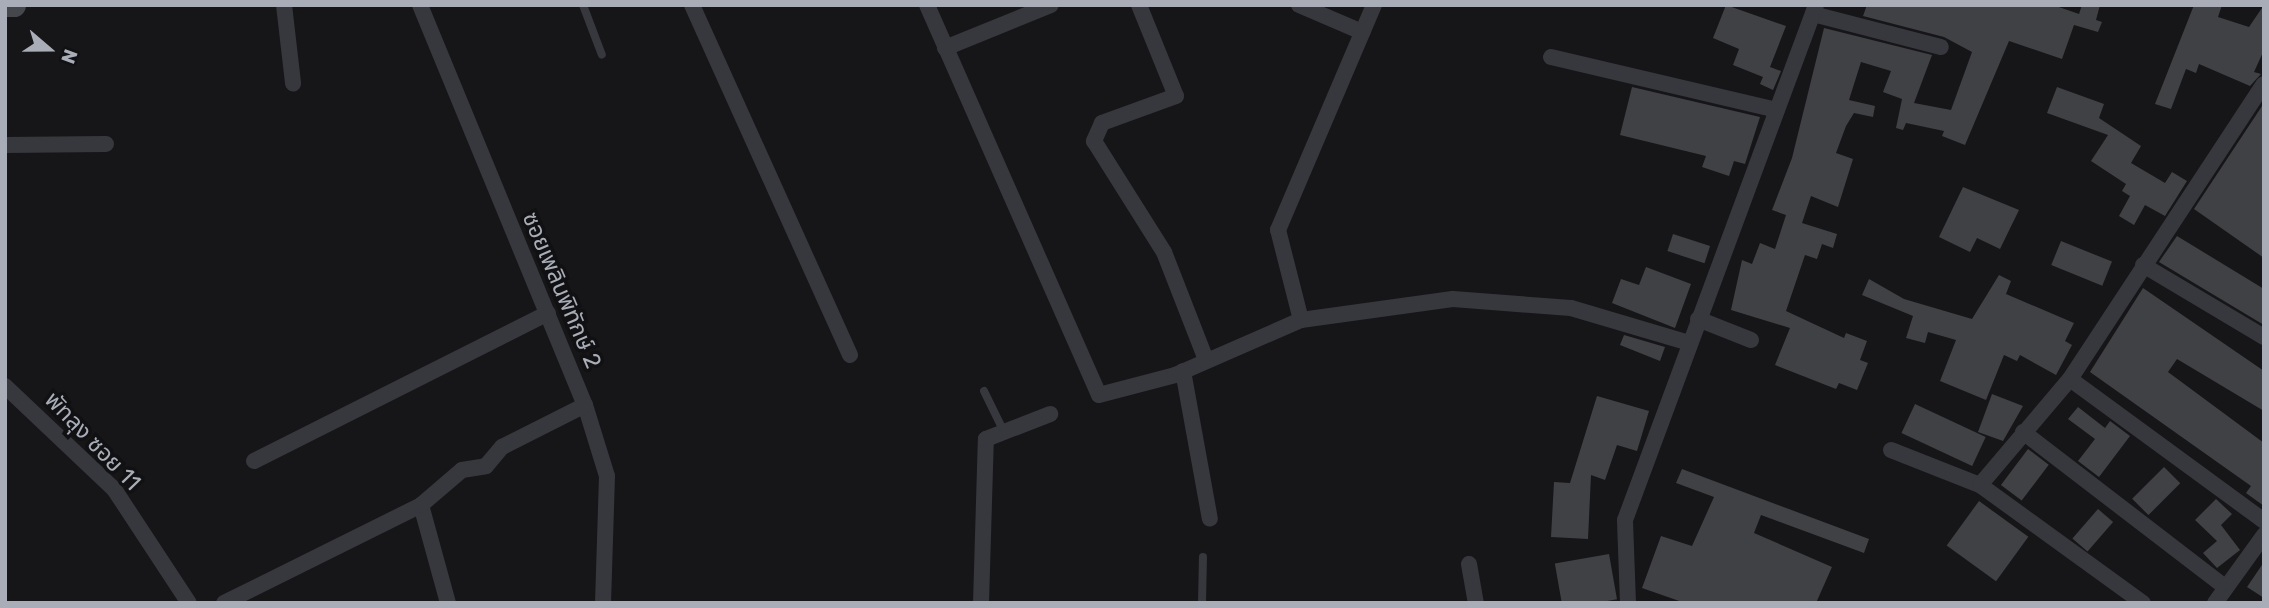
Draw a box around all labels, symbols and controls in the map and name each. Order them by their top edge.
north arrow [14,14,84,84]
text: N [56,46,82,67]
street label: ซอยเพลินพิทักษ์ 2 [517,208,607,372]
street label: พัทลุง ซอย 11 [39,386,147,496]

